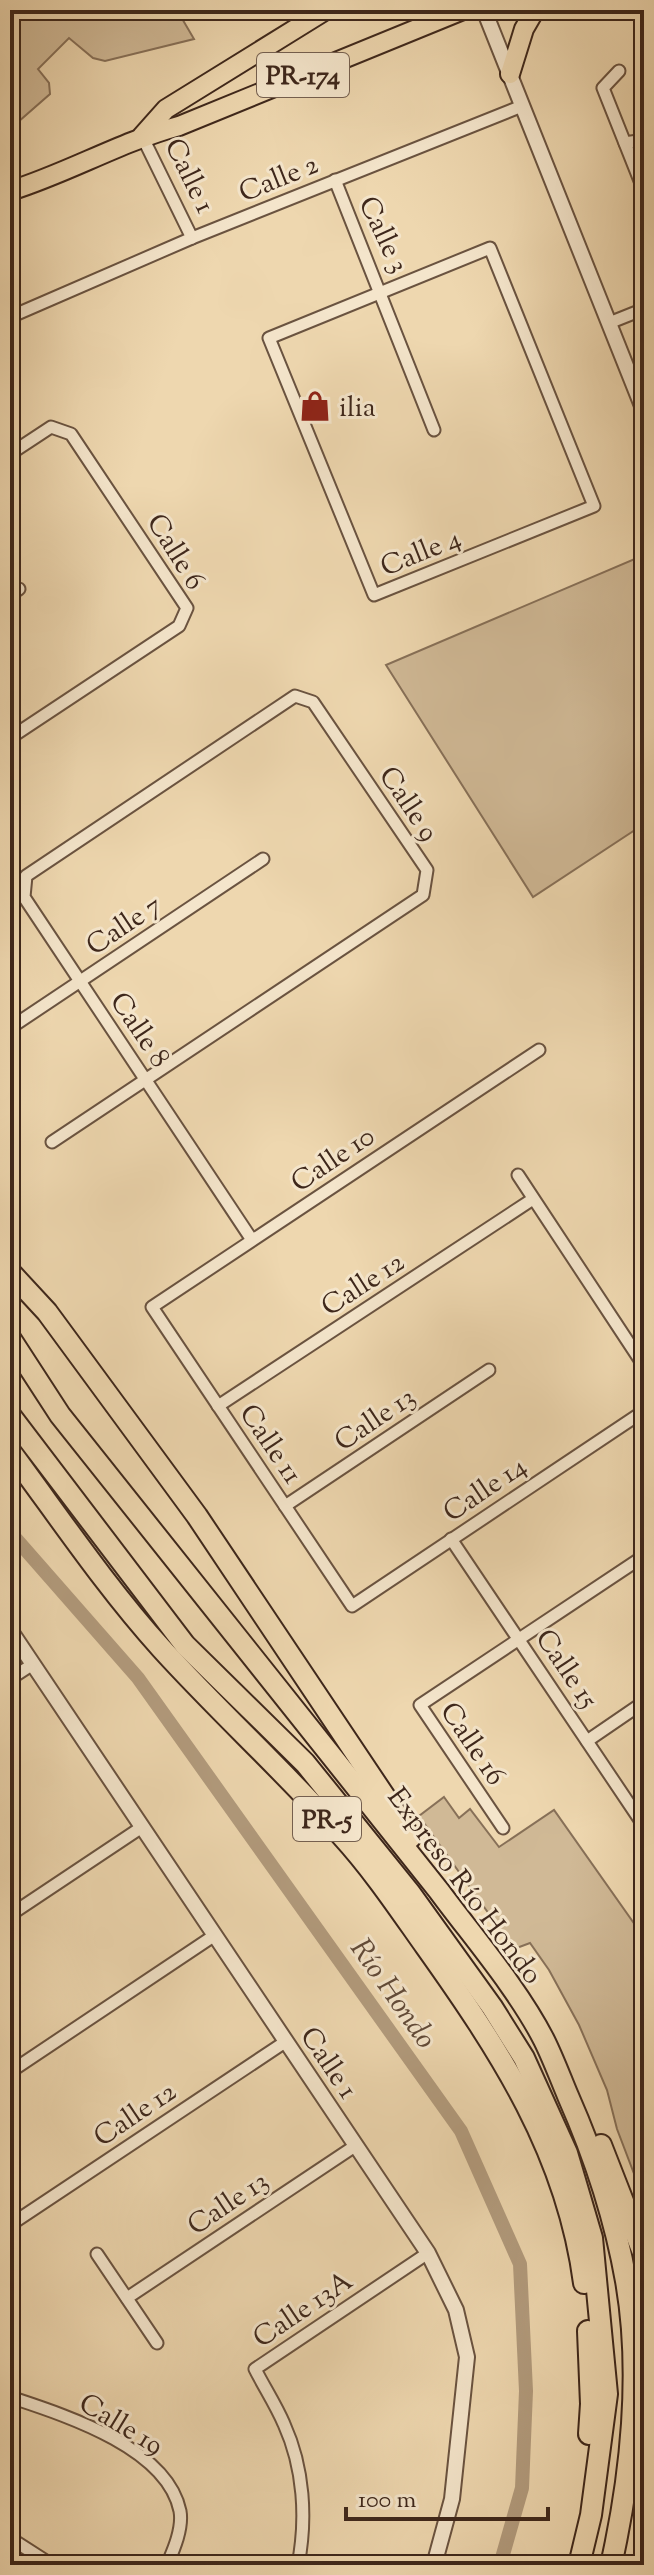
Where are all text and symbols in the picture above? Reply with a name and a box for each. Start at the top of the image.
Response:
road number: PR-174 [257,53,349,97]
street label: Calle 1 [153,132,224,221]
street label: Calle 2 [233,146,325,214]
street label: Calle 3 [347,190,417,280]
shop icon: ilia [298,389,332,423]
place label: ilia [339,389,376,429]
street label: Calle 6 [135,507,214,599]
street label: Calle 4 [375,520,467,588]
street label: Calle 9 [368,759,447,850]
street label: Calle 7 [79,887,170,966]
street label: Calle 8 [99,985,178,1076]
street label: Calle 10 [284,1118,384,1203]
street label: Calle 12 [314,1244,413,1327]
street label: Calle 13 [327,1379,424,1462]
street label: Calle 11 [228,1397,311,1493]
street label: Calle 14 [436,1448,535,1533]
street label: Calle 15 [524,1622,607,1718]
street label: Calle 16 [429,1695,514,1794]
street label: Expreso Río Hondo [376,1780,551,1994]
road number: PR-5 [293,1797,361,1841]
water label: Río Hondo [338,1931,446,2058]
street label: Calle 1 [289,2020,366,2108]
street label: Calle 12 [86,2073,185,2158]
street label: Calle 13 [180,2163,277,2246]
street label: Calle 13A [246,2262,362,2359]
street label: Calle 19 [71,2385,170,2466]
scale bar [346,2471,548,2521]
text: 100 m [358,2484,416,2518]

